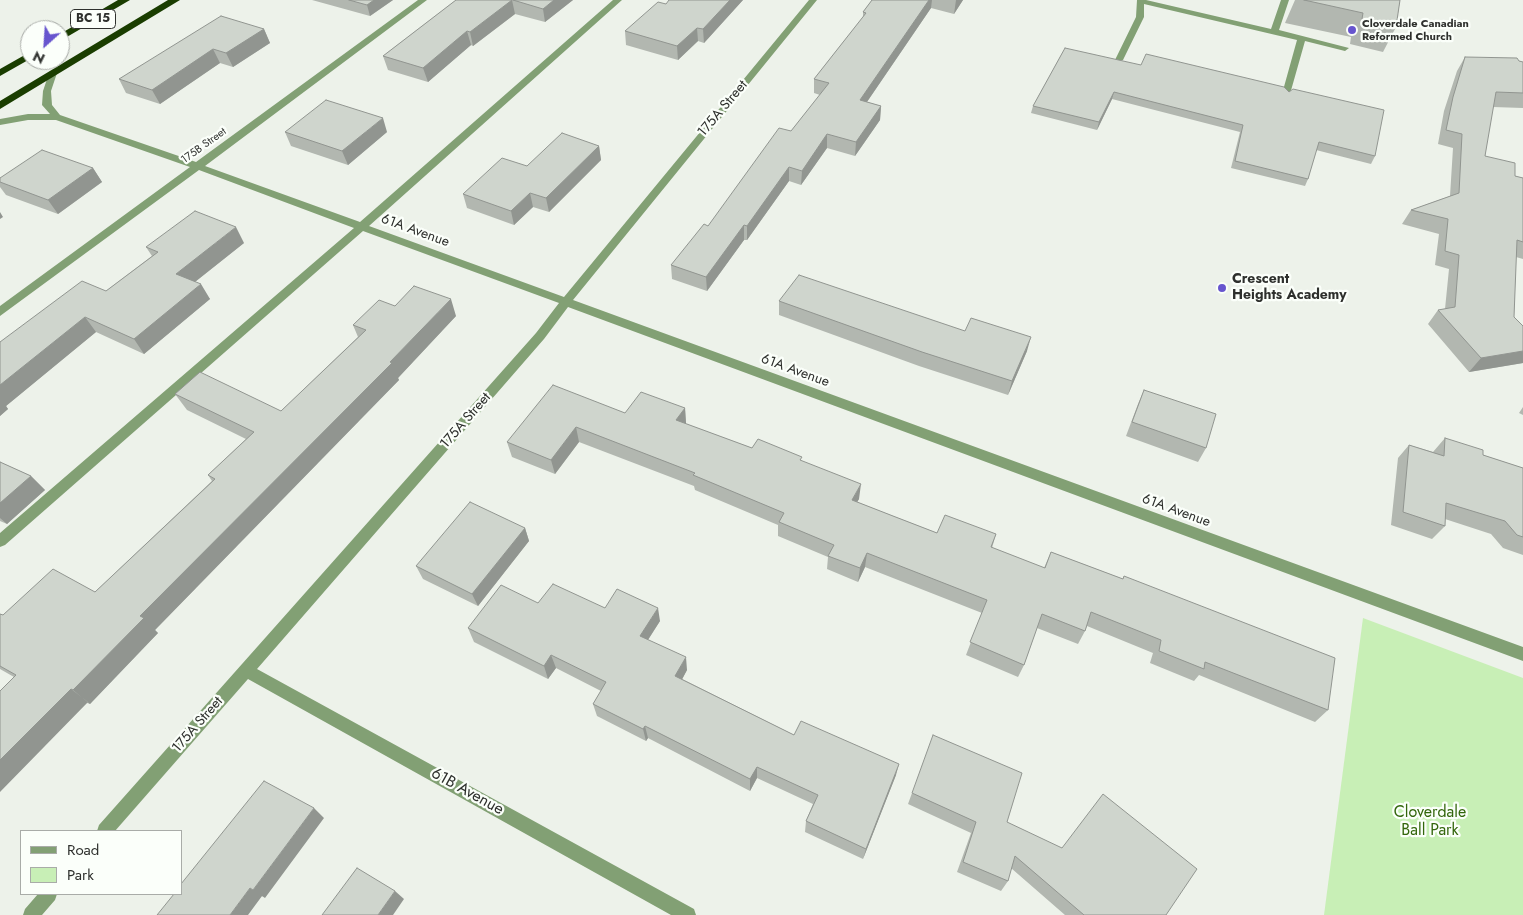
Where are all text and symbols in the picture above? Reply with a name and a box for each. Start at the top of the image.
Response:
road number: BC 15 [70,10,116,28]
place label: Cloverdale Canadian Reformed Church [1362,17,1469,43]
north arrow [20,20,70,70]
marker: Cloverdale Canadian Reformed Church [1346,24,1358,36]
text: N [29,46,48,69]
street label: 175A Street [695,77,751,141]
street label: 175B Street [179,125,229,167]
street label: 61A Avenue [379,211,451,251]
place label: Crescent Heights Academy [1232,272,1347,304]
marker: Crescent Heights Academy [1216,282,1228,294]
street label: 61A Avenue [759,351,831,391]
street label: 175A Street [437,390,495,452]
street label: 61A Avenue [1140,491,1212,531]
street label: 175A Street [169,694,227,756]
street label: 61B Avenue [427,764,507,820]
park label: Cloverdale Ball Park [1394,803,1466,841]
legend [20,830,182,895]
text: Road [67,839,99,861]
text: Park [67,864,94,886]

